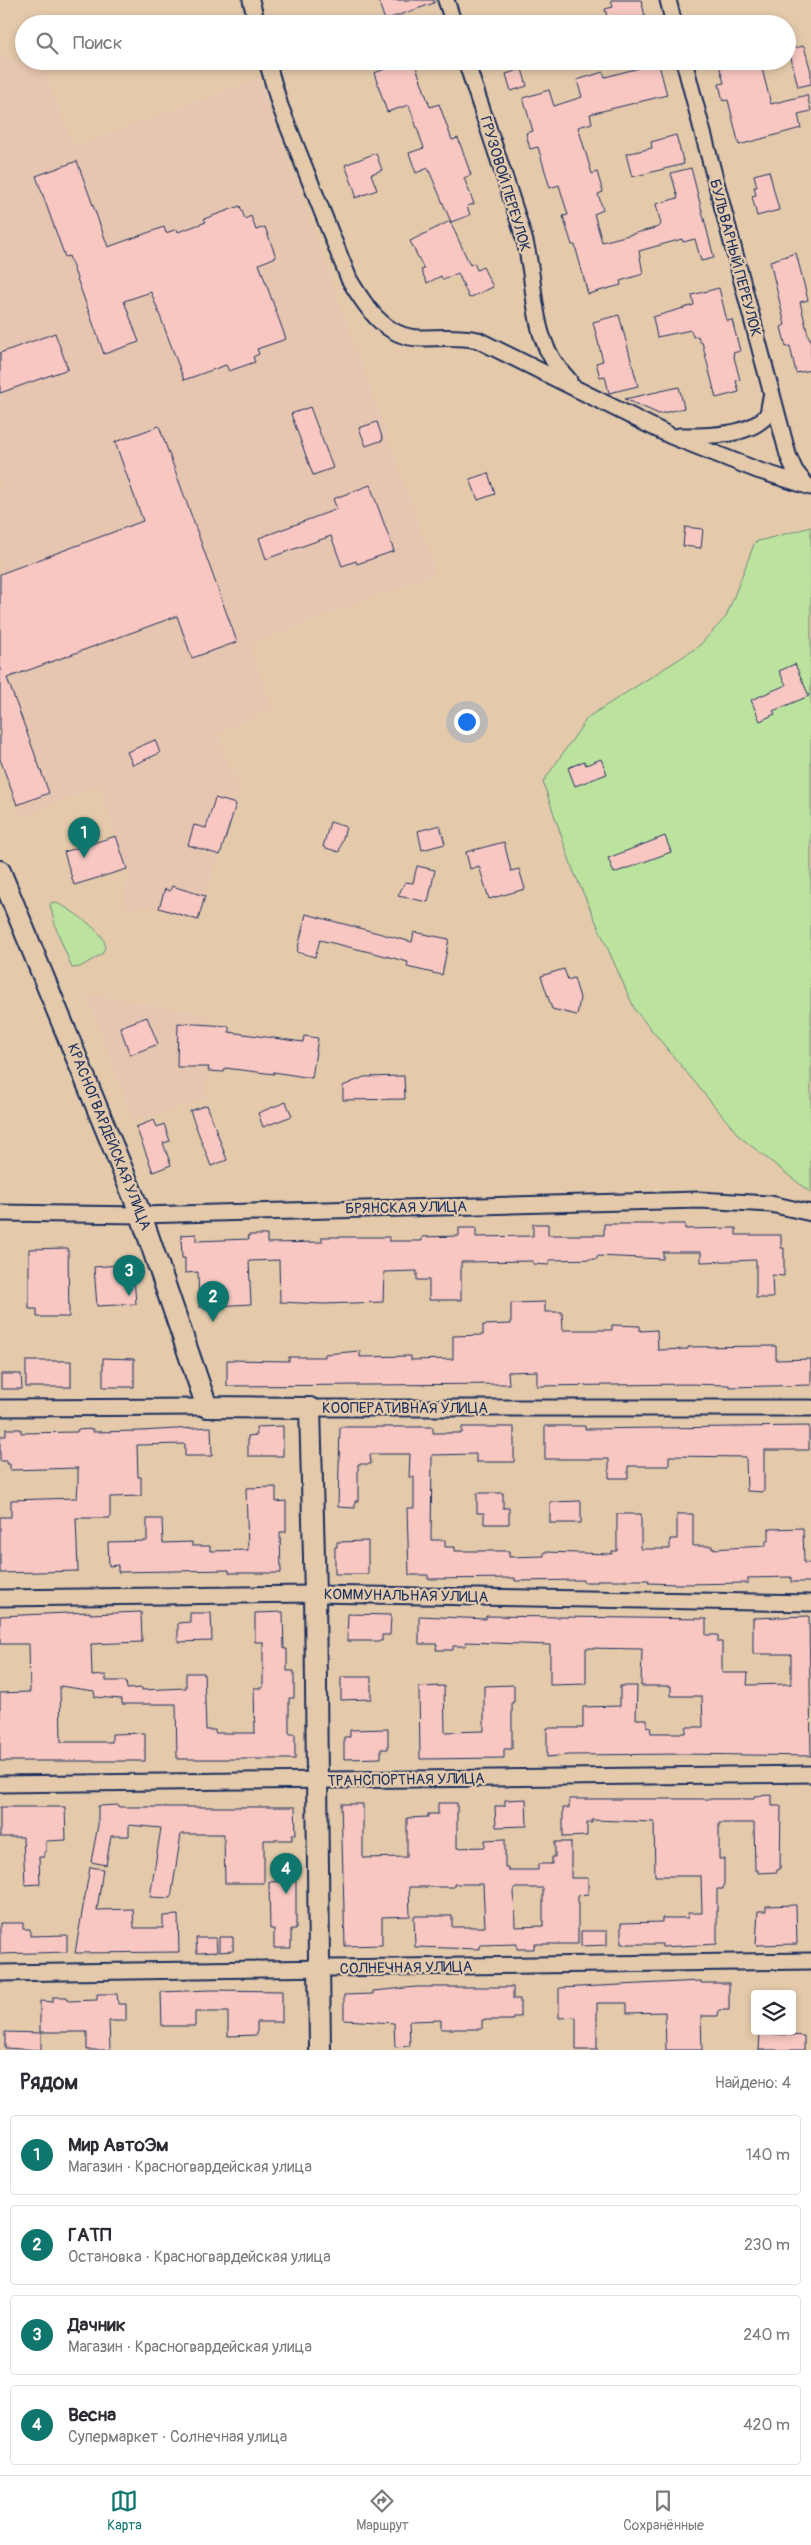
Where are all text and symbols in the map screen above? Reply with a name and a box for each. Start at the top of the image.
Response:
search box [15,15,796,70]
icon: search [33,29,61,57]
text: Поиск [73,31,123,55]
street label: ГРУЗОВОЙ ПЕРЕУЛОК [475,114,535,254]
street label: БУЛЬВАРНЫЙ ПЕРЕУЛОК [705,177,765,339]
your location [454,709,480,735]
pin: 1 [68,817,100,858]
street label: КРАСНОГВАРДЕЙСКАЯ УЛИЦА [63,1041,155,1233]
street label: БРЯНСКАЯ УЛИЦА [345,1197,467,1219]
pin: 3 [113,1255,145,1296]
pin: 2 [197,1281,229,1322]
street label: КООПЕРАТИВНАЯ УЛИЦА [322,1399,488,1418]
street label: КОММУНАЛЬНАЯ УЛИЦА [324,1585,489,1607]
street label: ТРАНСПОРТНАЯ УЛИЦА [327,1769,485,1791]
pin: 4 [270,1853,302,1894]
street label: СОЛНЕЧНАЯ УЛИЦА [340,1957,473,1979]
map controls [751,1990,796,2035]
button: layers [751,1990,796,2035]
text: Рядом [20,2069,78,2096]
text: Найдено: 4 [715,2073,791,2093]
text: Мир АвтоЭм [68,2133,169,2157]
text: 1 [34,2145,40,2165]
text: 140 m [746,2145,790,2165]
text: Магазин · Красногвардейская улица [68,2157,312,2177]
text: ГАТП [68,2223,111,2247]
text: 2 [33,2235,41,2255]
text: 230 m [744,2235,790,2255]
text: Остановка · Красногвардейская улица [68,2247,331,2267]
text: Дачник [68,2313,126,2337]
text: 3 [33,2325,41,2345]
text: 240 m [743,2325,790,2345]
text: Магазин · Красногвардейская улица [68,2337,312,2357]
text: Весна [68,2403,116,2427]
text: 4 [32,2415,42,2435]
text: 420 m [743,2415,790,2435]
text: Супермаркет · Солнечная улица [68,2427,287,2447]
tab: Карта [107,2487,142,2534]
tab: Маршрут [356,2487,409,2534]
tab: Сохранённые [623,2487,704,2534]

